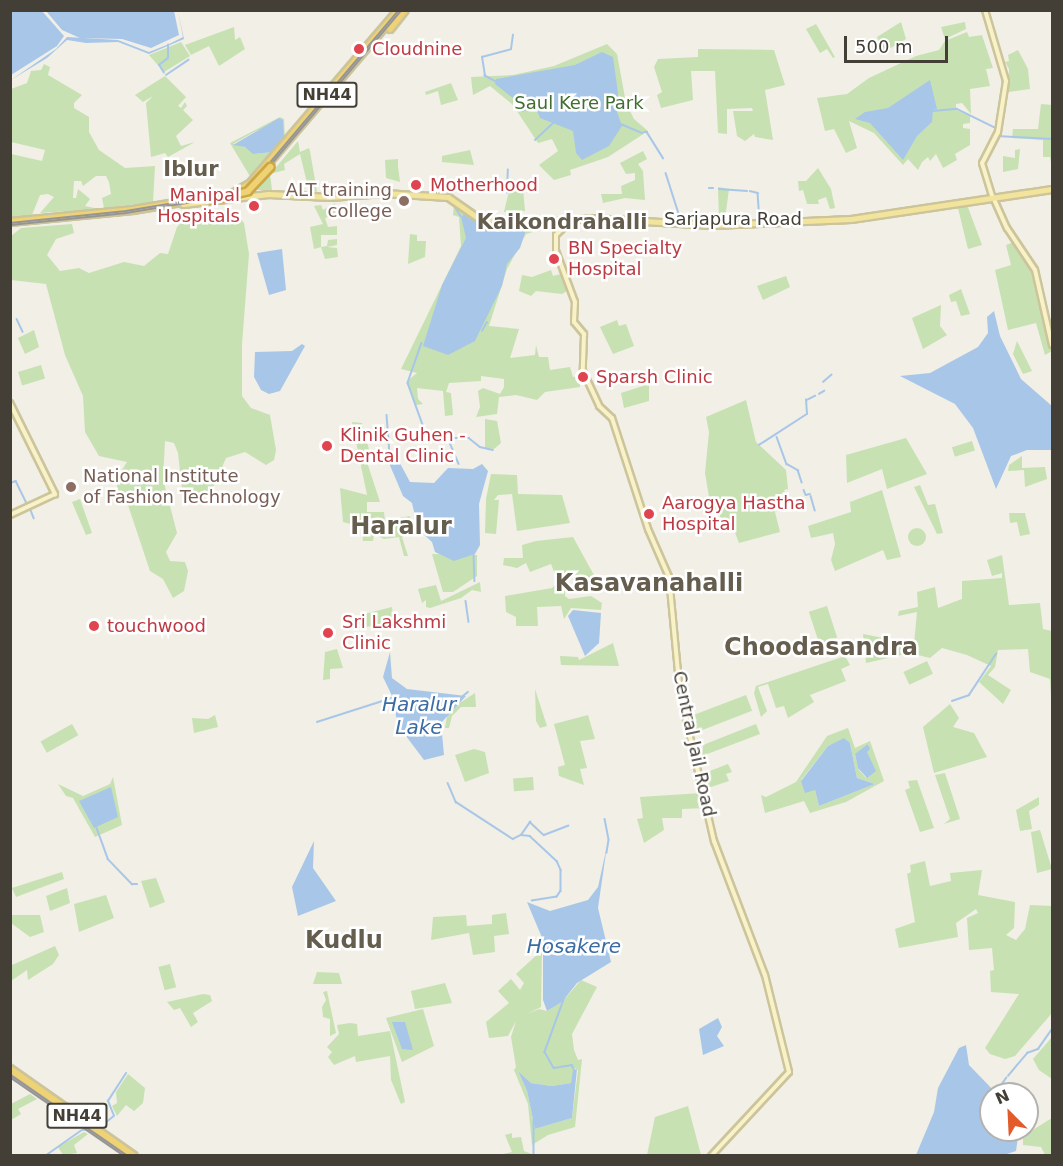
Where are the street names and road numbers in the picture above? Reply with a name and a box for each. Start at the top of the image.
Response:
road number: NH44 [296,82,358,108]
street label: Sarjapura Road [664,208,802,230]
street label: Central Jail Road [668,669,720,819]
road number: NH44 [46,1103,109,1129]

